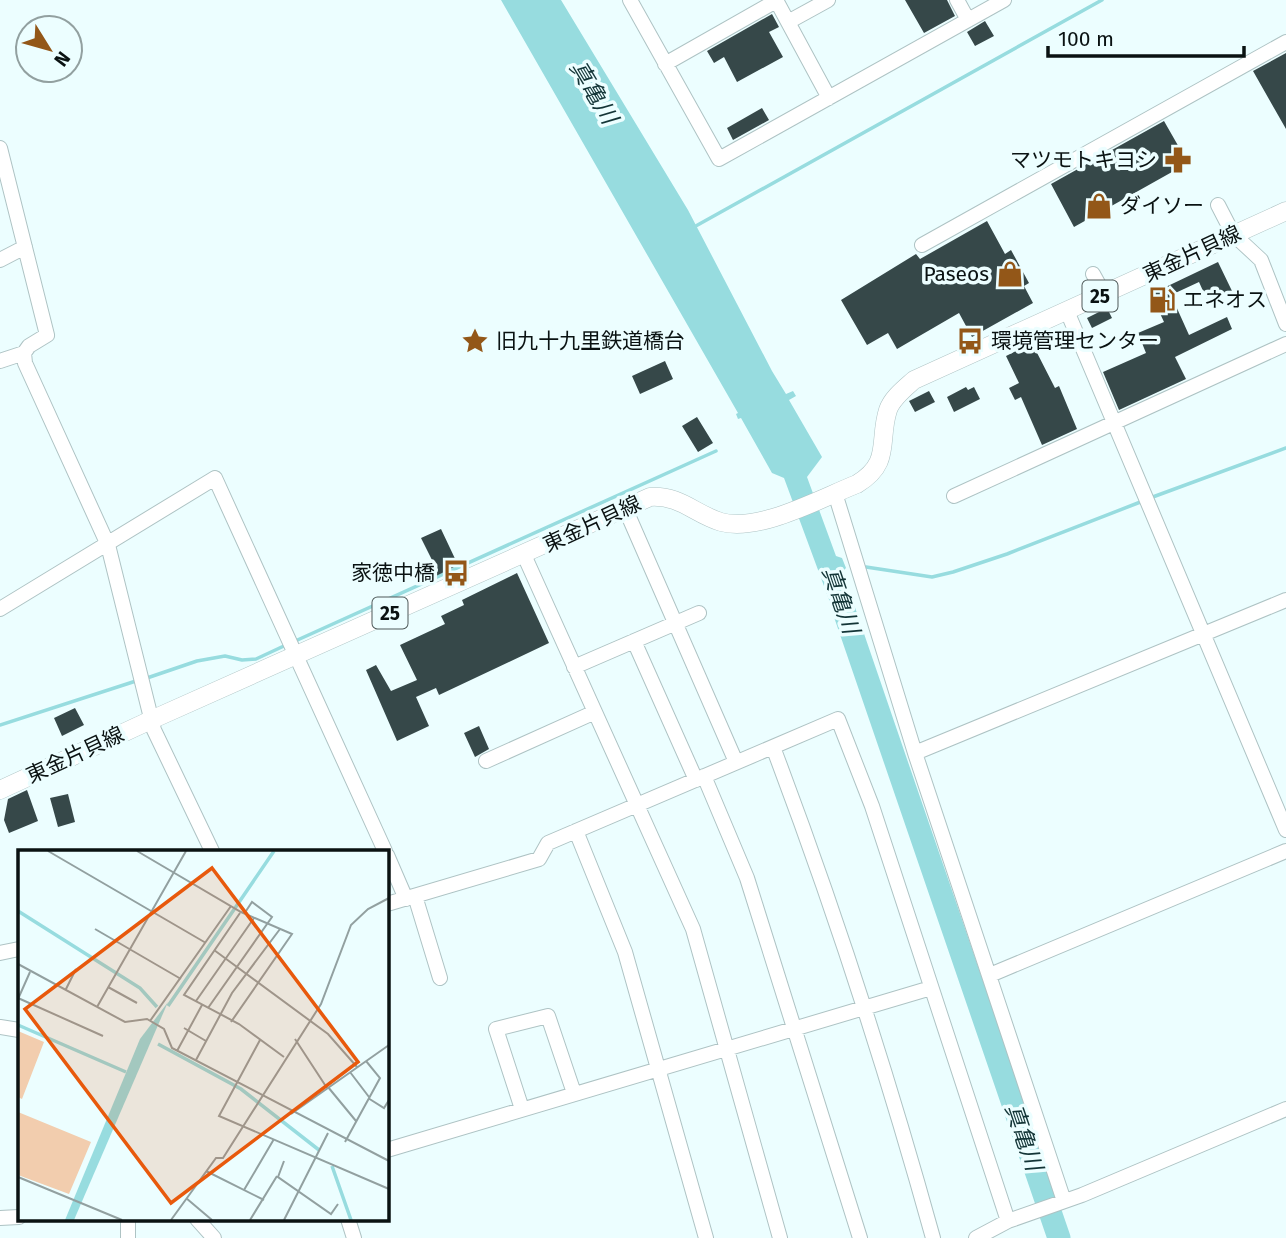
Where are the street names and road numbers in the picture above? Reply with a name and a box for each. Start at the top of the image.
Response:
street label: 東金片貝線 [1139,220,1245,288]
road number: 25 [1082,280,1118,312]
street label: 東金片貝線 [539,490,645,558]
road number: 25 [372,598,408,628]
street label: 東金片貝線 [22,721,128,789]

